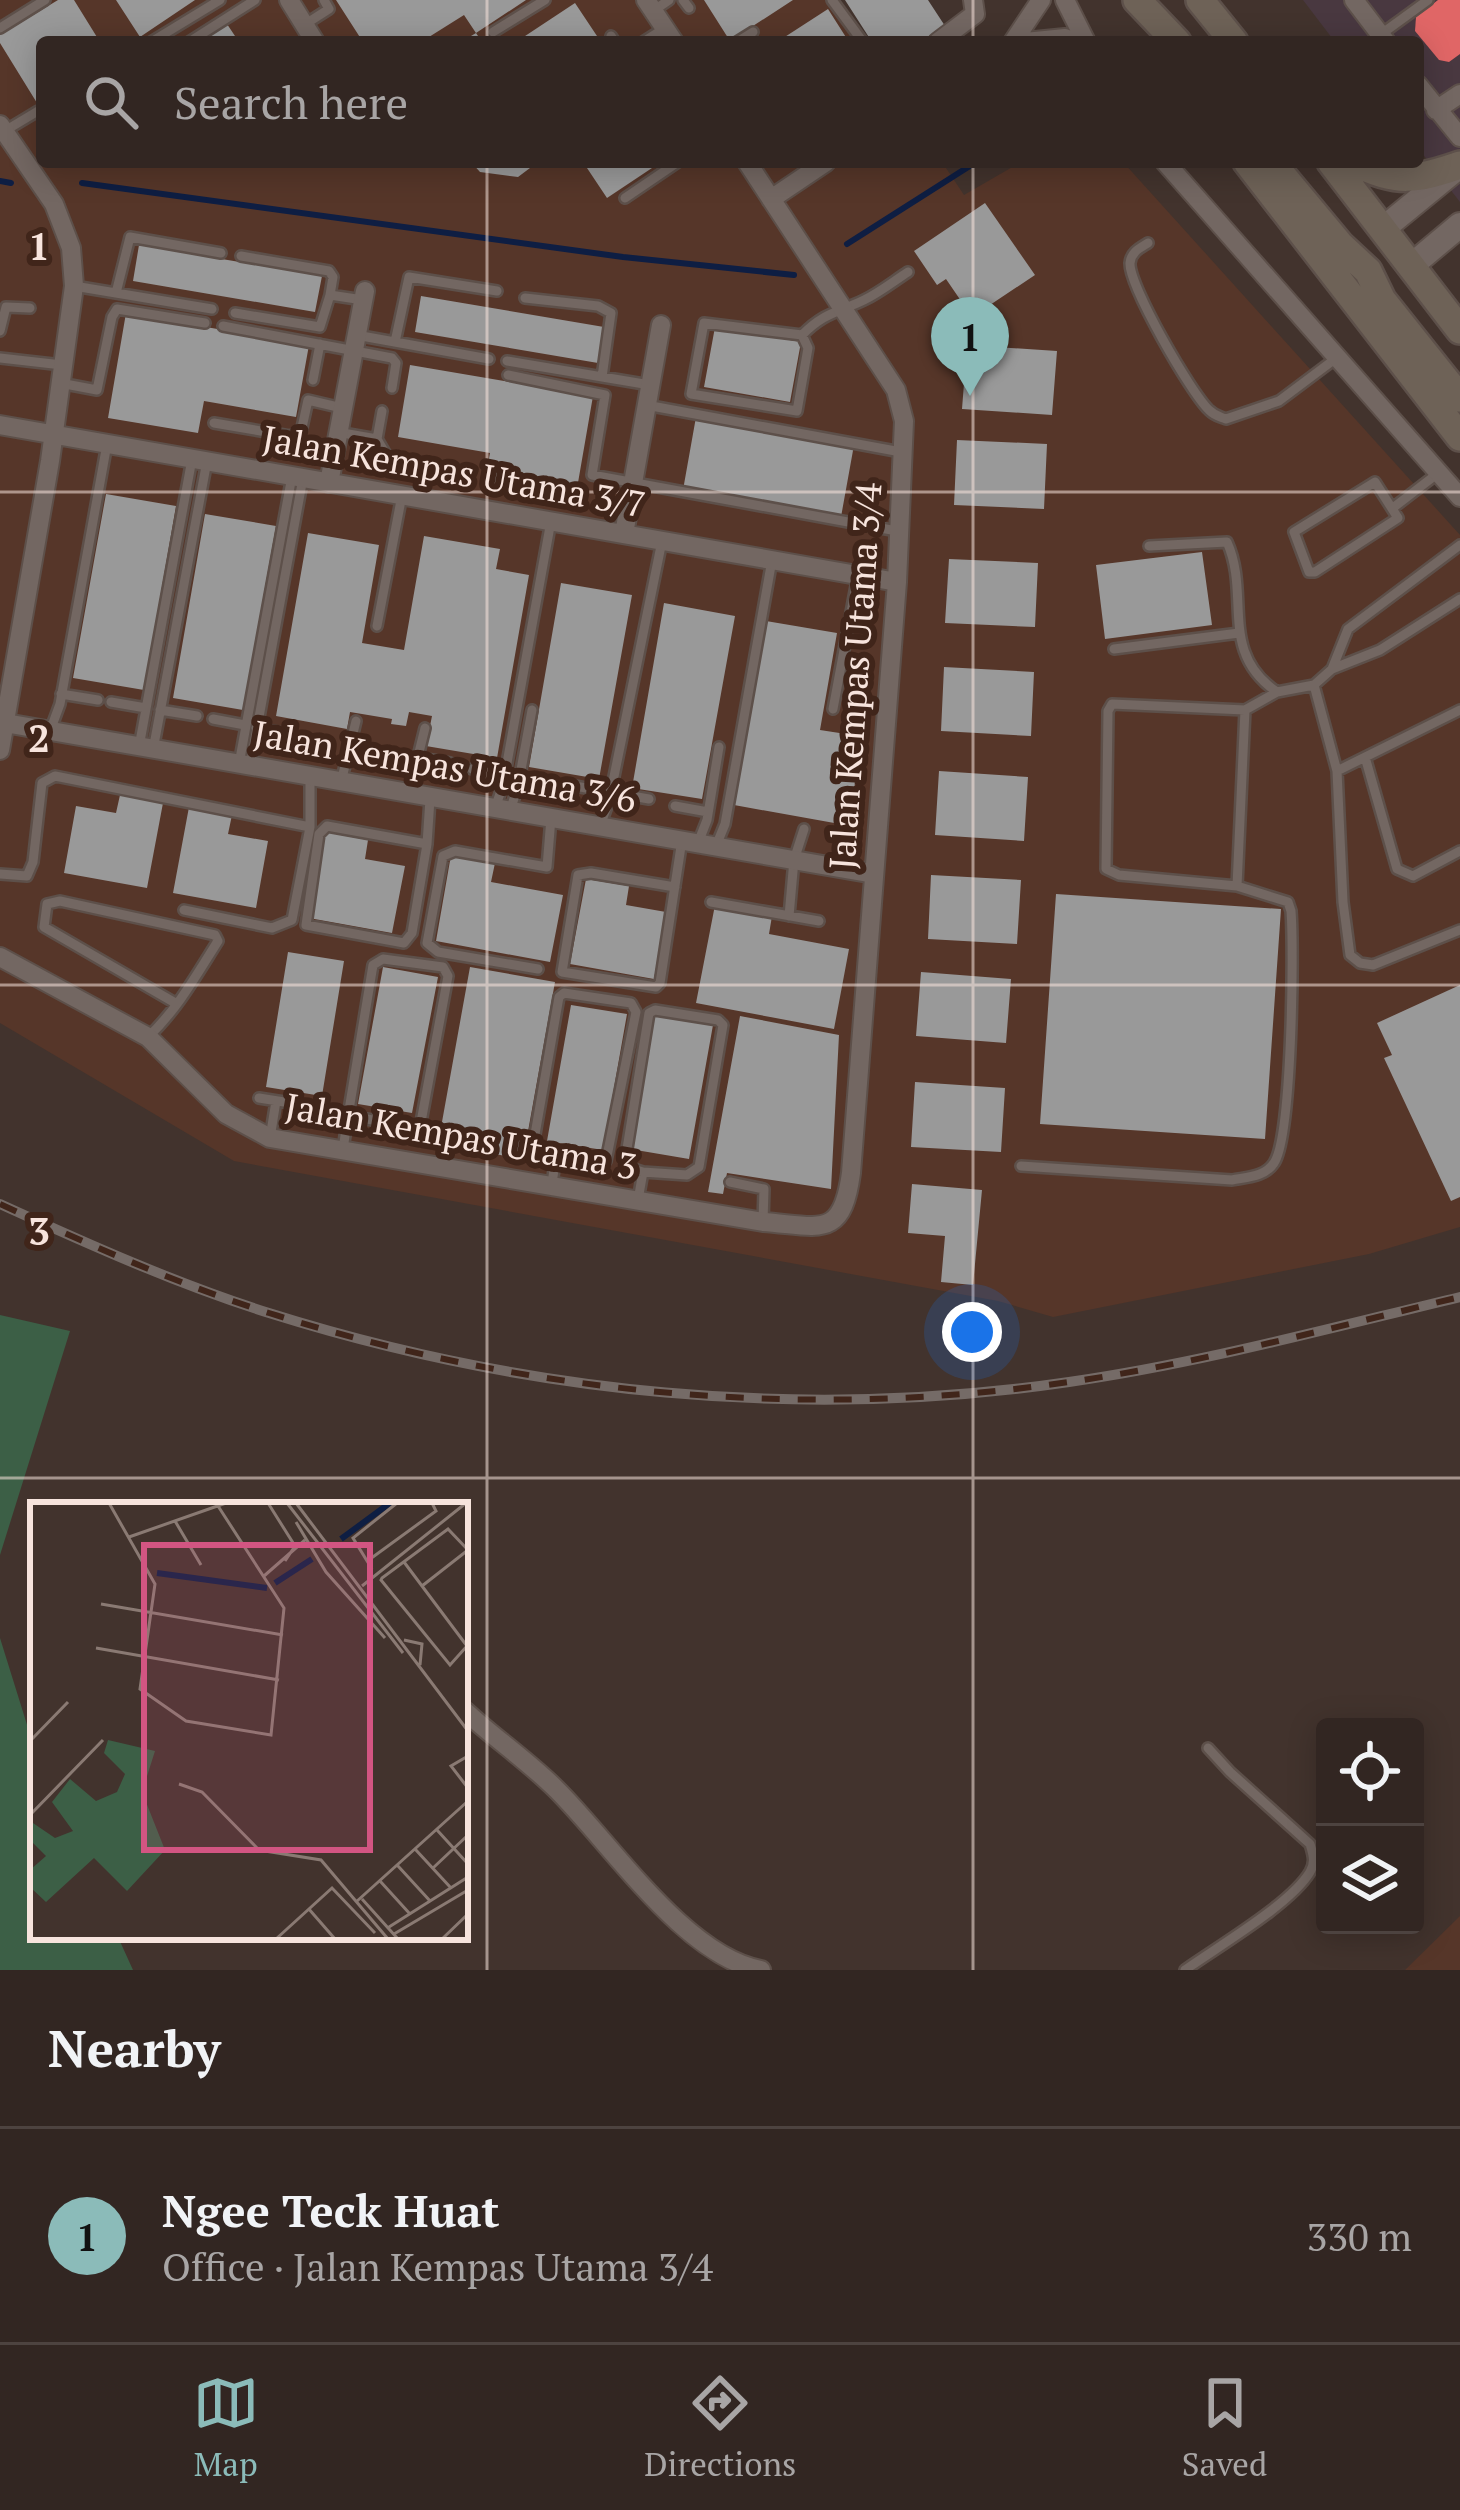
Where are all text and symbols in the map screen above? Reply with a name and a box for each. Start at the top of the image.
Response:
search box [36,36,1424,168]
icon: search [78,69,144,135]
text: Search here [174,72,408,132]
text: 1 [28,219,50,271]
pin: 1 [931,297,1009,396]
street label: Jalan Kempas Utama 3/7 [259,414,649,527]
street label: Jalan Kempas Utama 3/4 [818,480,892,871]
street label: Jalan Kempas Utama 3/6 [250,709,640,822]
text: 2 [28,711,50,763]
street label: Jalan Kempas Utama 3 [282,1081,641,1190]
text: 3 [28,1204,50,1256]
your location [942,1302,1002,1362]
inset map [30,1502,468,1940]
map controls [1316,1718,1424,1934]
button: locate [1316,1718,1424,1826]
button: layers [1316,1826,1424,1934]
text: Nearby [48,2014,221,2082]
text: Ngee Teck Huat [162,2180,499,2240]
text: 1 [76,2210,98,2262]
text: 330 m [1307,2210,1412,2262]
text: Office · Jalan Kempas Utama 3/4 [162,2240,713,2292]
tab: Map [193,2370,259,2485]
tab: Directions [644,2370,796,2485]
tab: Saved [1182,2370,1267,2485]

